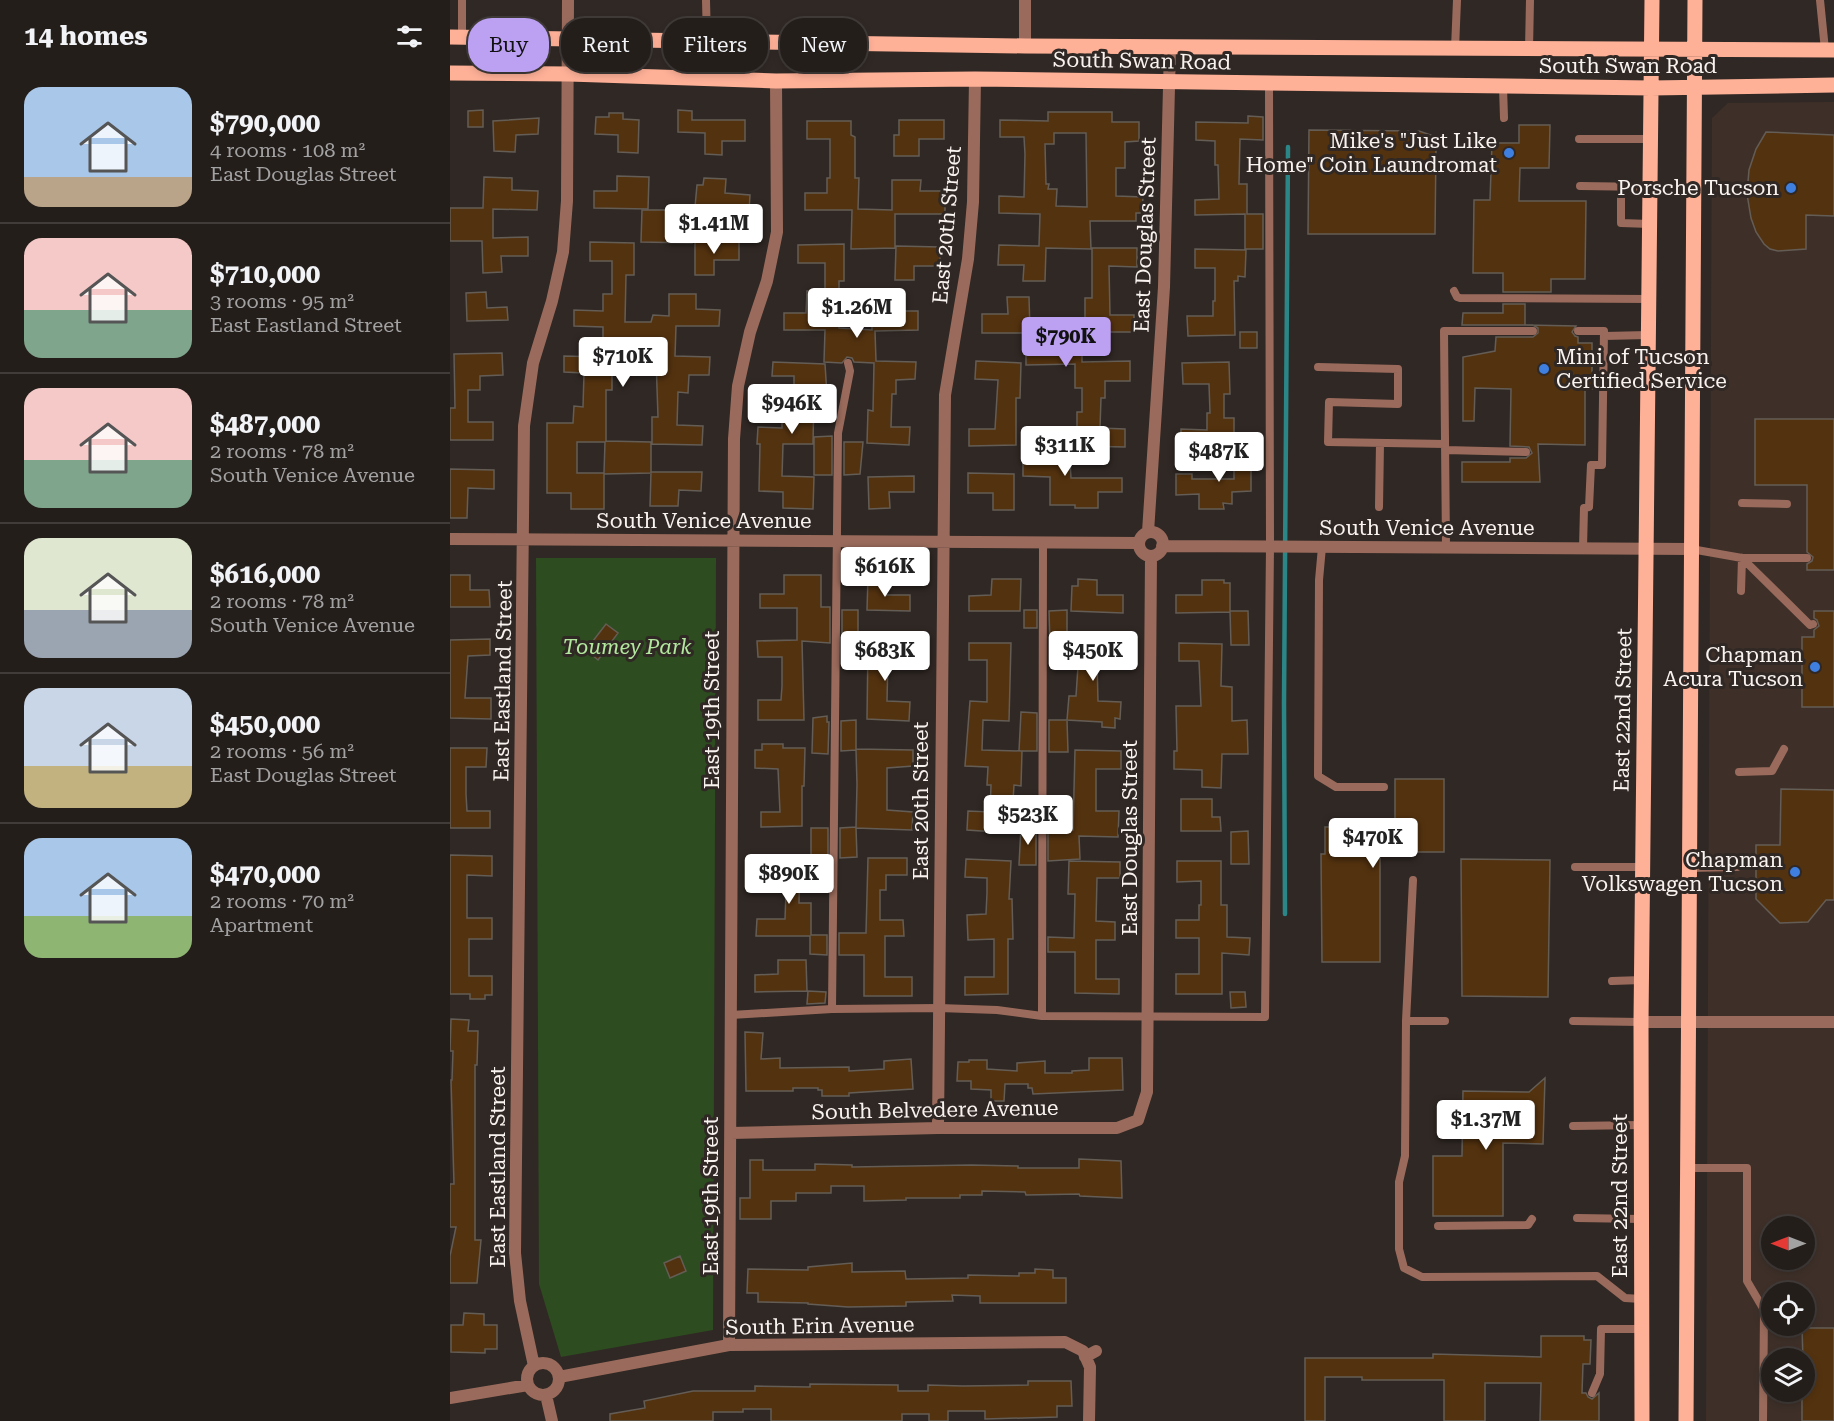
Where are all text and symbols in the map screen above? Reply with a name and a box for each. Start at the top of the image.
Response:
chip: Buy [468,18,549,72]
chip: Rent [561,18,651,72]
chip: Filters [663,18,768,72]
chip: New [780,18,867,72]
icon: filters [393,20,426,53]
text: 14 homes [24,21,148,51]
street label: South Swan Road [1053,47,1232,75]
street label: South Swan Road [1539,54,1718,78]
text: $790,000 [210,108,320,138]
icon: home [72,111,144,183]
place label: Mike's "Just Like Home" Coin Laundromat [1246,129,1497,177]
street label: East Douglas Street [1130,137,1160,333]
text: 4 rooms · 108 m² [210,138,365,162]
street label: East 20th Street [928,145,966,305]
marker: Mike's "Just Like Home" Coin Laundromat [1502,146,1516,160]
text: East Douglas Street [210,162,396,186]
place label: Porsche Tucson [1617,176,1779,200]
marker: Porsche Tucson [1784,181,1798,195]
pin: $1.41M [665,204,763,255]
text: $1.41M [679,211,749,235]
text: $710,000 [210,259,320,289]
icon: home [72,262,144,334]
pin: $1.26M [808,288,906,339]
text: 3 rooms · 95 m² [210,289,354,313]
text: $1.26M [822,295,892,319]
text: East Eastland Street [210,313,402,337]
pin: $790K [1024,317,1108,368]
text: $790K [1036,324,1096,348]
pin: $710K [581,337,665,388]
text: $710K [593,344,653,368]
place label: Mini of Tucson Certified Service [1556,345,1727,393]
marker: Mini of Tucson Certified Service [1537,362,1551,376]
pin: $946K [750,384,834,435]
text: $946K [762,391,822,415]
text: $487,000 [210,409,320,439]
icon: home [72,412,144,484]
pin: $311K [1023,426,1107,477]
pin: $487K [1177,432,1261,483]
text: $311K [1035,433,1095,457]
text: 2 rooms · 78 m² [210,439,354,463]
text: $487K [1189,439,1249,463]
text: South Venice Avenue [210,463,415,487]
street label: South Venice Avenue [596,509,812,533]
street label: South Venice Avenue [1319,516,1535,540]
pin: $616K [843,547,927,598]
text: $616K [855,554,915,578]
text: $616,000 [210,559,320,589]
icon: home [72,562,144,634]
street label: East Eastland Street [489,580,517,782]
text: 2 rooms · 78 m² [210,589,354,613]
text: South Venice Avenue [210,613,415,637]
street label: East 22nd Street [1610,628,1636,792]
street label: East 19th Street [700,631,724,789]
pin: $683K [843,631,927,682]
pin: $450K [1051,631,1135,682]
park label: Toumey Park [562,635,692,659]
text: $683K [855,638,915,662]
text: $450K [1063,638,1123,662]
place label: Chapman Acura Tucson [1663,643,1803,691]
marker: Chapman Acura Tucson [1808,660,1822,674]
text: $450,000 [210,709,320,739]
icon: home [72,712,144,784]
street label: East 20th Street [909,722,933,880]
text: 2 rooms · 56 m² [210,739,354,763]
street label: East Douglas Street [1118,740,1142,936]
text: East Douglas Street [210,763,396,787]
pin: $523K [986,795,1070,846]
text: $523K [998,802,1058,826]
pin: $470K [1331,818,1415,869]
text: $470K [1343,825,1403,849]
place label: Chapman Volkswagen Tucson [1582,848,1783,896]
pin: $890K [747,854,831,905]
text: $470,000 [210,859,320,889]
text: $890K [759,861,819,885]
icon: home [72,862,144,934]
marker: Chapman Volkswagen Tucson [1788,865,1802,879]
text: 2 rooms · 70 m² [210,889,354,913]
text: Apartment [210,913,313,937]
street label: East Eastland Street [486,1066,510,1268]
street label: South Belvedere Avenue [811,1096,1059,1124]
pin: $1.37M [1437,1100,1535,1151]
text: $1.37M [1451,1107,1521,1131]
street label: East 22nd Street [1608,1114,1632,1278]
street label: East 19th Street [699,1117,723,1275]
north arrow [1761,1216,1815,1270]
map controls [1761,1216,1815,1402]
button: locate [1761,1282,1815,1336]
street label: South Erin Avenue [725,1312,915,1340]
button: layers [1761,1348,1815,1402]

